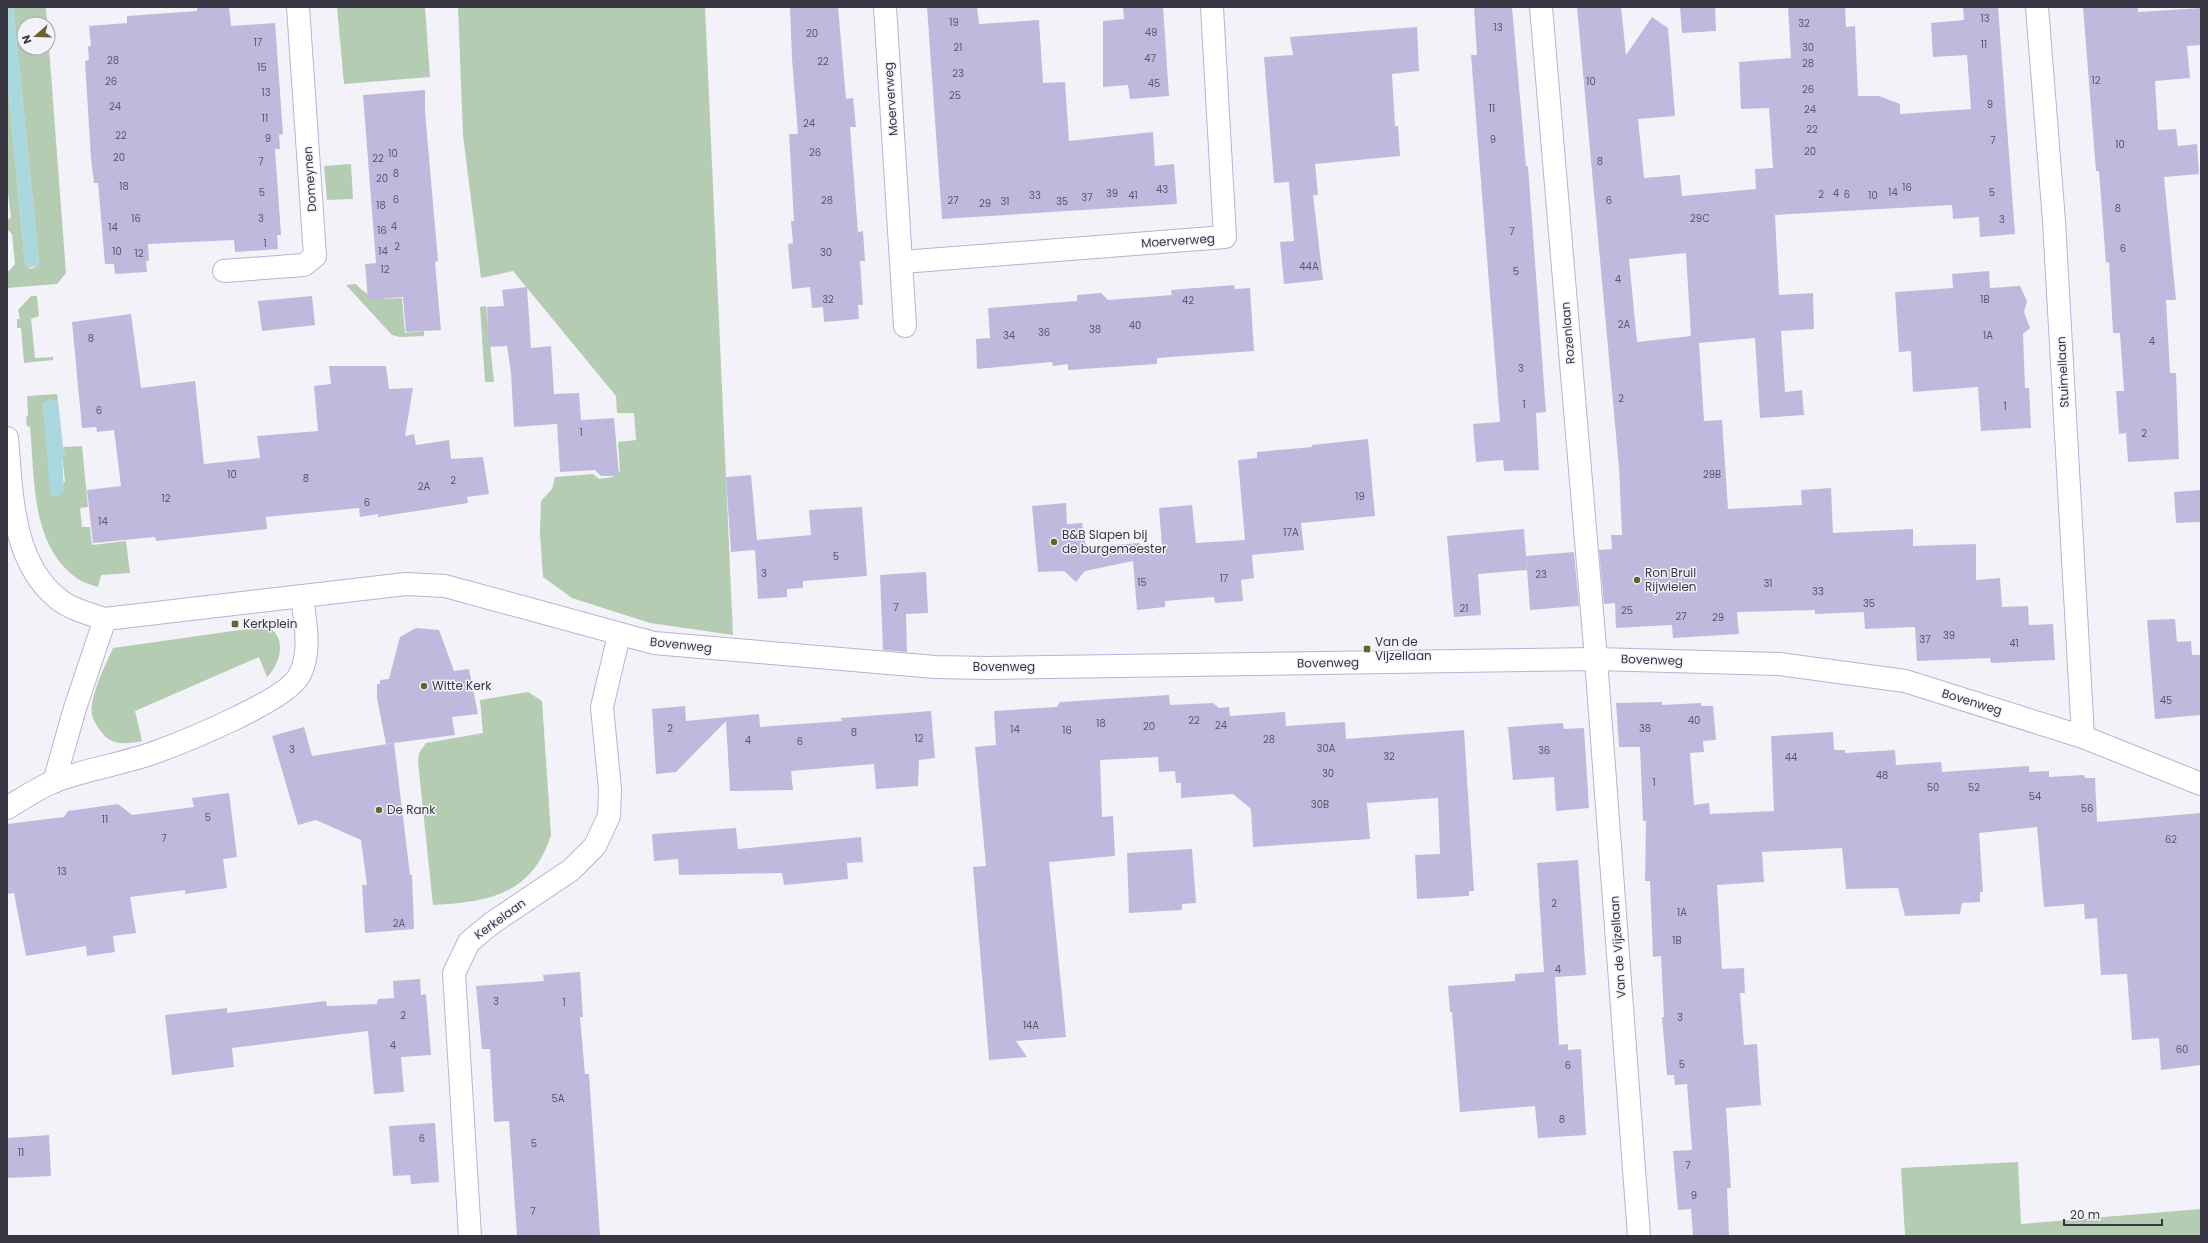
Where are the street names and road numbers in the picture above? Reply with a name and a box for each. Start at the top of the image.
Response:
street label: Moerverweg [879,62,902,137]
street label: Domeynen [299,146,320,212]
street label: Moerverweg [1140,229,1215,252]
street label: Rozenlaan [1556,301,1579,365]
street label: Stuimellaan [2052,336,2073,408]
street label: Bovenweg [649,633,713,656]
street label: Bovenweg [1621,650,1683,669]
street label: Bovenweg [1297,653,1359,672]
street label: Bovenweg [973,658,1035,675]
street label: Bovenweg [1940,684,2004,719]
street label: Kerkelaan [471,894,529,943]
street label: Van de Vijzellaan [1605,895,1630,999]

